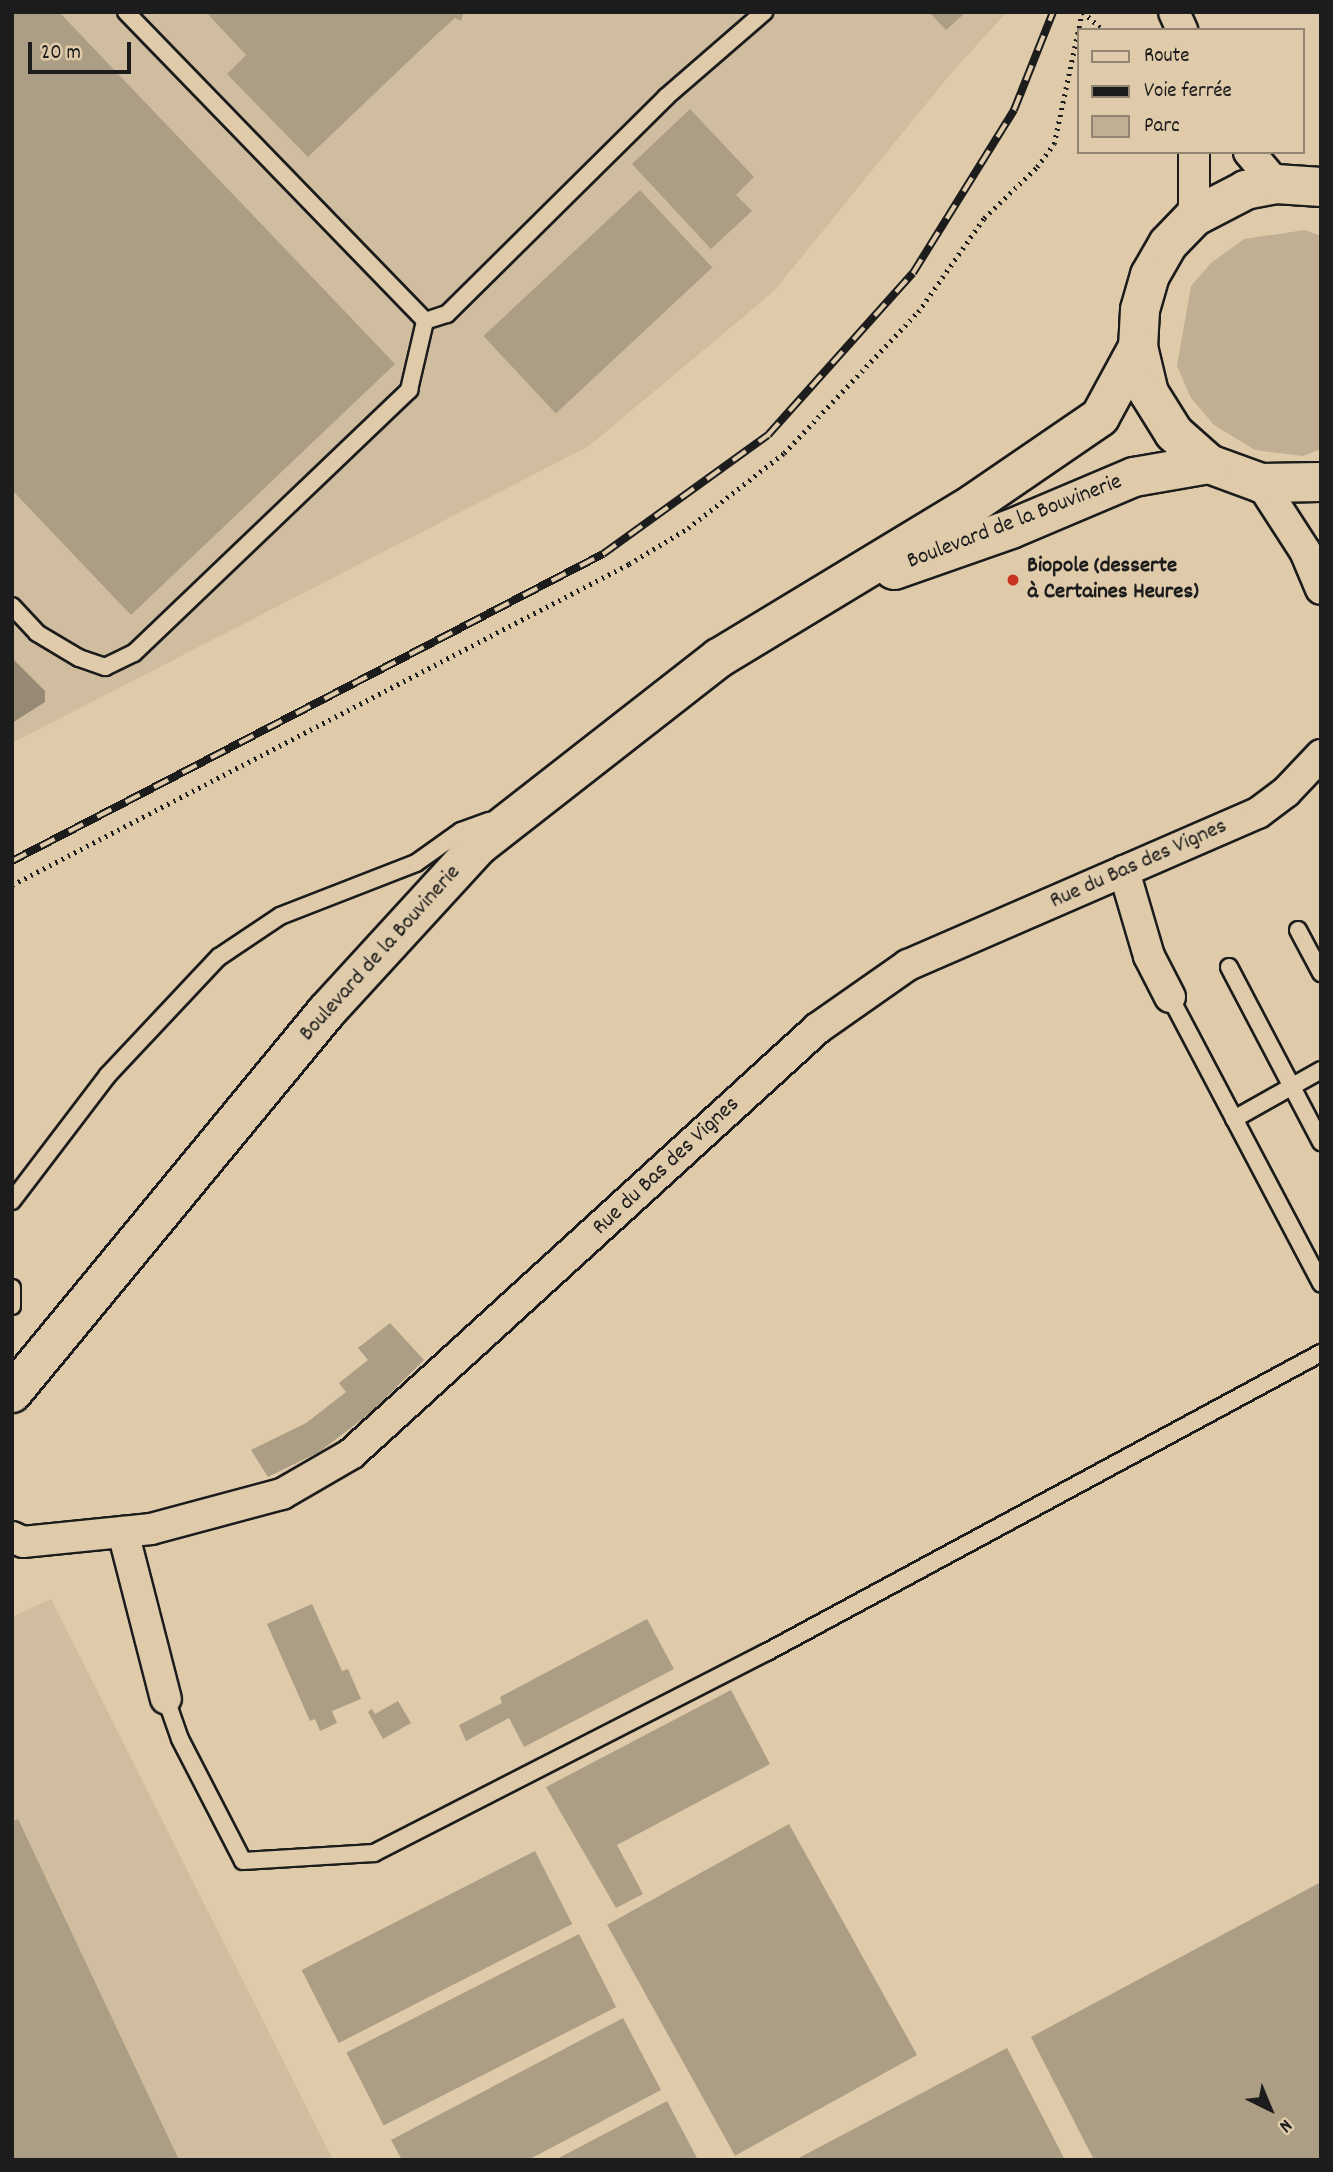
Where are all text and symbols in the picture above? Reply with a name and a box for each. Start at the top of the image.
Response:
scale bar [32,28,135,72]
legend [1078,28,1305,154]
text: 20 m [41,39,81,69]
text: Route [1144,42,1190,72]
text: Voie ferrée [1144,77,1232,107]
text: Parc [1144,112,1180,142]
street label: Boulevard de la Bouvinerie [904,469,1126,577]
place label: Biopole (desserte à Certaines Heures) [1027,553,1199,607]
marker: Biopole (desserte à Certaines Heures) [1005,572,1021,588]
street label: Rue du Bas des Vignes [1046,814,1232,916]
street label: Boulevard de la Bouvinerie [295,860,467,1048]
street label: Rue du Bas des Vignes [588,1092,746,1242]
north arrow [1235,2074,1305,2144]
text: N [1272,2112,1297,2138]

